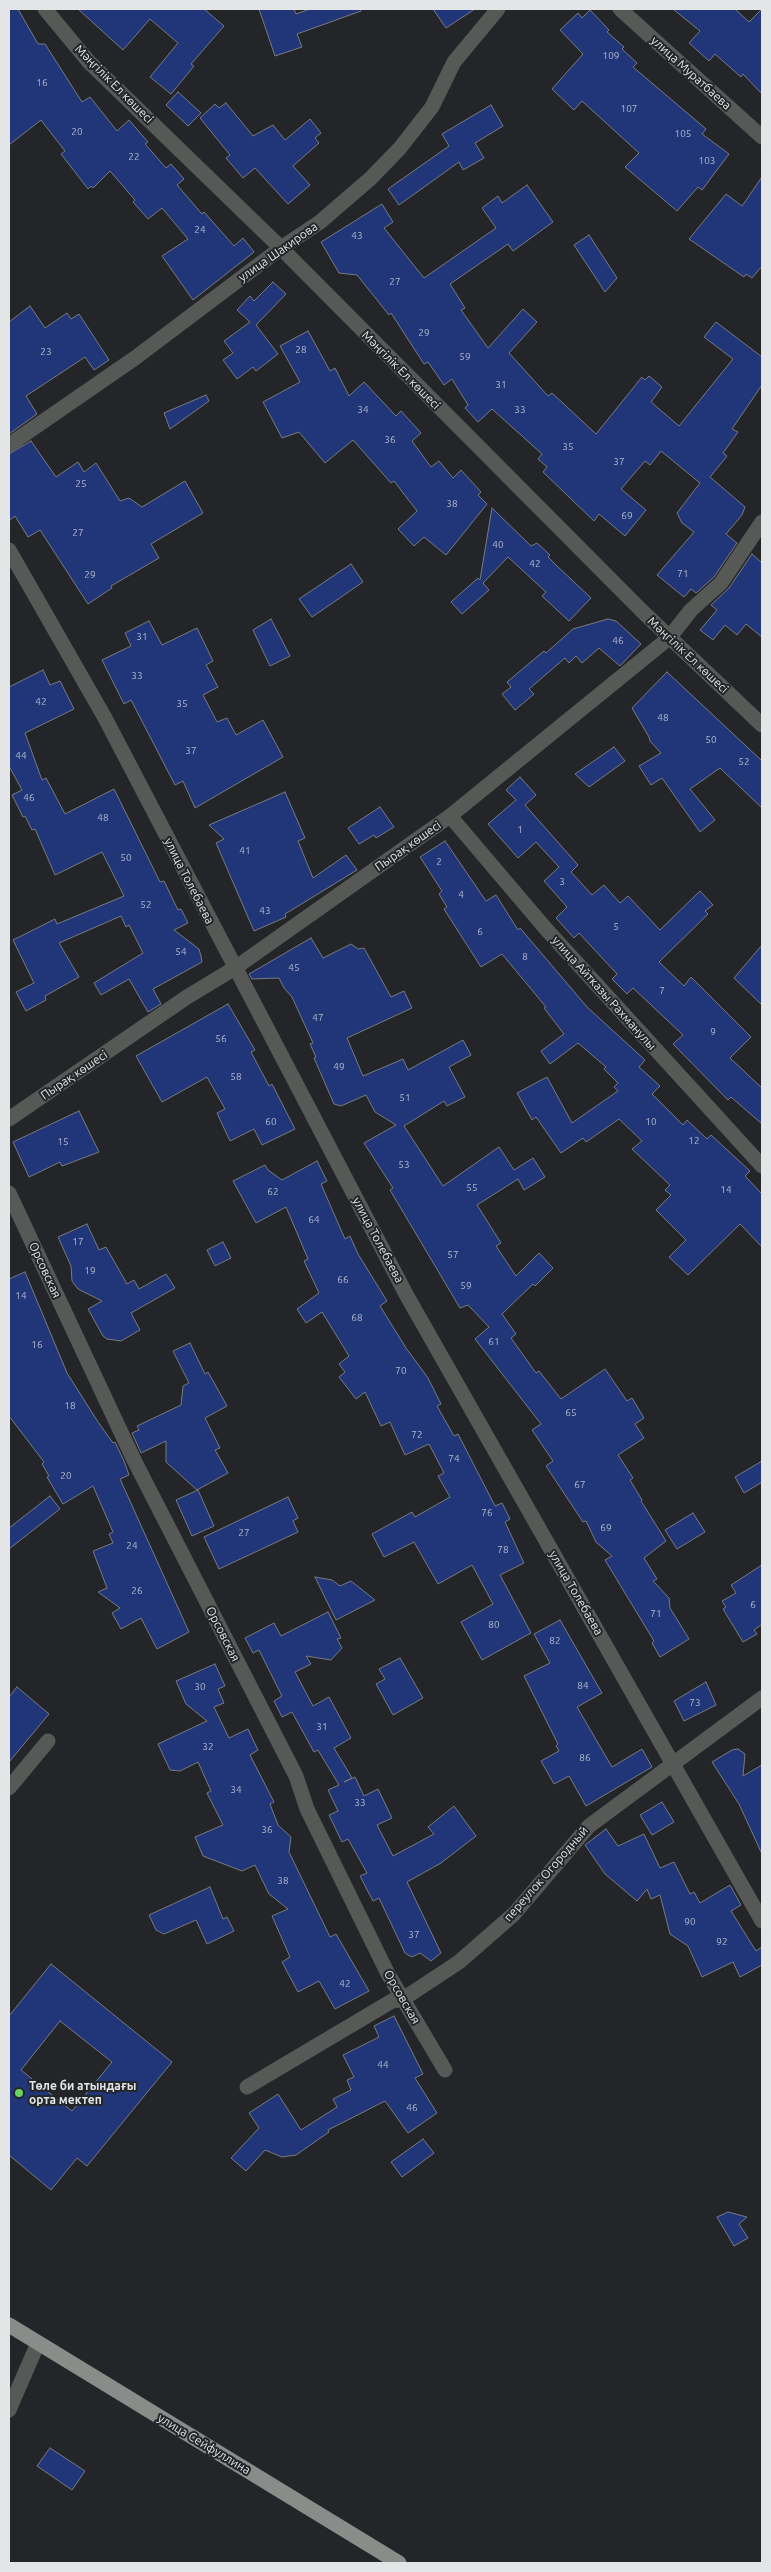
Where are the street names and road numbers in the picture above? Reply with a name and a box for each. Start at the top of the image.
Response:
street label: улица Муратбаева [648,33,734,113]
street label: Мәңгілік Ел көшесі [72,42,156,126]
street label: улица Шакирова [236,219,320,285]
street label: Мәңгілік Ел көшесі [359,328,443,412]
street label: Мәңгілік Ел көшесі [645,614,731,696]
street label: Пырақ көшесі [372,818,444,874]
street label: улица Толебаева [161,835,217,927]
street label: улица Айтказы Рахманулы [549,933,659,1053]
street label: Пырақ көшесі [38,1047,110,1103]
street label: улица Толебаева [349,1195,407,1285]
street label: Орсовская [26,1240,64,1300]
street label: улица Толебаева [546,1548,606,1638]
street label: Орсовская [203,1604,243,1664]
street label: переулок Огородный [501,1824,591,1924]
street label: Орсовская [381,1967,423,2027]
street label: улица Сейфуллина [155,2411,253,2477]

